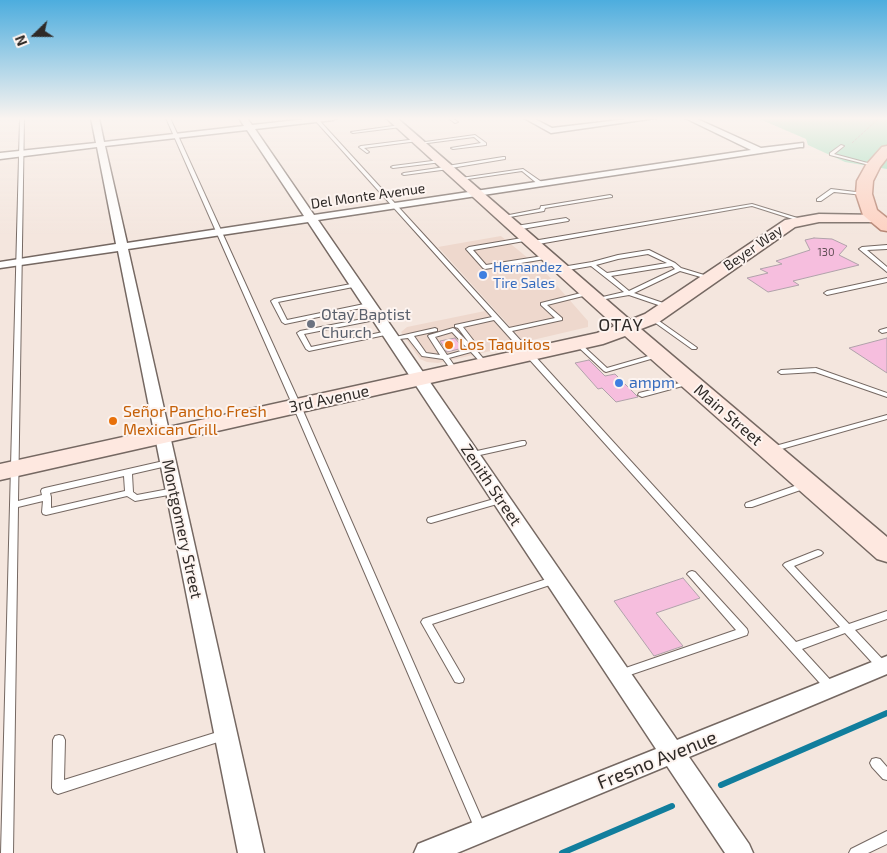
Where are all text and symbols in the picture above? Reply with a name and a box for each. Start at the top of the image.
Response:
north arrow [10,10,60,60]
text: N [11,33,30,49]
street label: Del Monte Avenue [310,180,426,212]
street label: Beyer Way [720,222,786,274]
house number: 130 [817,245,835,259]
place label: Hernandez Tire Sales [493,259,562,292]
marker: Hernandez Tire Sales [477,269,489,281]
place label: Otay Baptist Church [321,305,411,343]
district label: OTAY [598,314,644,336]
marker: Otay Baptist Church [305,318,317,330]
place label: Los Taquitos [459,335,550,355]
marker: Los Taquitos [443,339,455,351]
place label: ampm [629,373,675,393]
marker: ampm [613,377,625,389]
street label: Main Street [690,380,766,450]
street label: 3rd Avenue [287,381,371,417]
place label: Señor Pancho Fresh Mexican Grill [123,402,267,440]
marker: Señor Pancho Fresh Mexican Grill [107,415,119,427]
street label: Zenith Street [457,441,525,529]
street label: Montgomery Street [158,458,206,600]
street label: Fresno Avenue [594,726,720,794]

